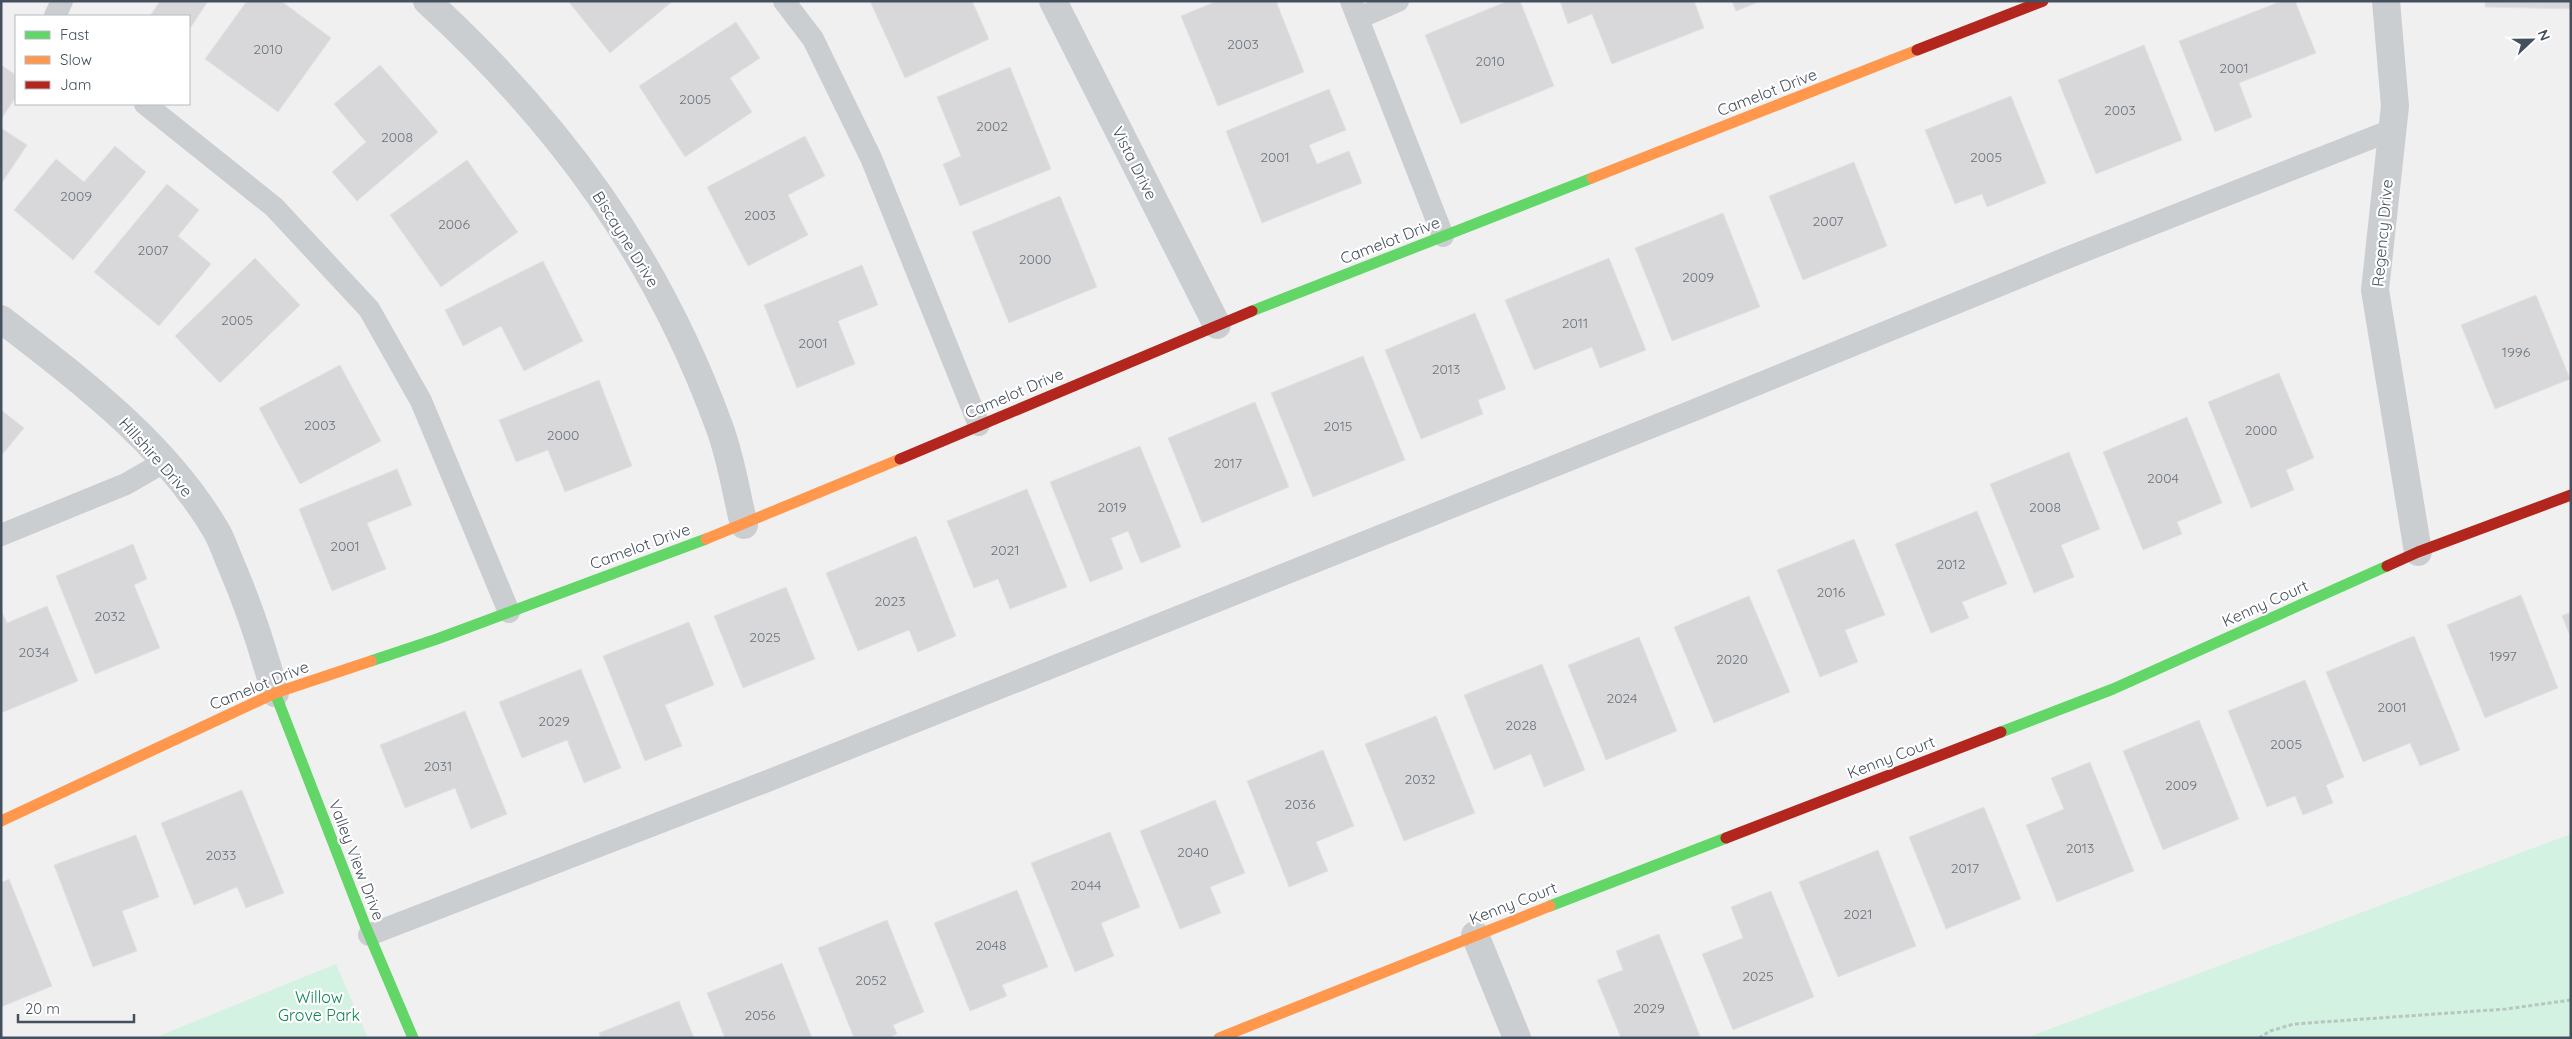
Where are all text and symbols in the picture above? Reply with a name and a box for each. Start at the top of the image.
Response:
legend [15,15,190,105]
north arrow [2507,15,2557,65]
text: Fast [60,25,89,44]
text: N [2534,27,2554,43]
house number: 2003 [1227,35,1259,53]
house number: 2010 [253,40,283,58]
text: Slow [60,50,92,69]
house number: 2010 [1475,52,1505,70]
house number: 2001 [2219,59,2249,77]
street label: Camelot Drive [1714,64,1820,120]
text: Jam [60,75,91,94]
house number: 2005 [679,90,711,108]
house number: 2003 [2104,101,2136,119]
house number: 2002 [976,117,1008,135]
street label: Vista Drive [1108,123,1162,203]
house number: 2008 [381,128,413,146]
house number: 2001 [1260,148,1290,166]
house number: 2005 [1970,148,2002,166]
street label: Regency Drive [2367,178,2397,288]
house number: 2009 [60,187,92,205]
street label: Biscayne Drive [588,187,664,291]
house number: 2003 [744,206,776,224]
street label: Camelot Drive [1337,212,1443,268]
house number: 2007 [1813,212,1843,230]
house number: 2006 [438,215,470,233]
house number: 2007 [138,241,168,259]
house number: 2000 [1019,250,1051,268]
house number: 2009 [1682,268,1714,286]
house number: 2005 [221,311,253,329]
house number: 2011 [1562,314,1588,332]
house number: 2001 [798,334,828,352]
house number: 1996 [2502,343,2531,361]
house number: 2013 [1432,360,1460,378]
street label: Camelot Drive [962,363,1066,423]
street label: Hillshire Drive [115,413,197,501]
house number: 2003 [304,416,336,434]
house number: 2015 [1324,417,1352,435]
house number: 2000 [2245,421,2277,439]
house number: 2000 [547,426,579,444]
house number: 2017 [1214,454,1242,472]
house number: 2004 [2147,469,2179,487]
house number: 2019 [1097,498,1127,516]
house number: 2008 [2029,498,2061,516]
street label: Camelot Drive [587,519,693,573]
house number: 2001 [330,537,360,555]
house number: 2021 [990,541,1020,559]
house number: 2012 [1936,555,1966,573]
street label: Kenny Court [2219,575,2311,631]
house number: 2016 [1817,583,1846,601]
house number: 2023 [874,592,906,610]
house number: 2032 [94,607,126,625]
house number: 2025 [749,628,781,646]
house number: 2034 [19,643,49,661]
house number: 1997 [2489,647,2517,665]
house number: 2020 [1716,650,1748,668]
street label: Camelot Drive [206,656,312,714]
house number: 2024 [1606,689,1638,707]
house number: 2001 [2377,698,2407,716]
house number: 2029 [538,712,570,730]
house number: 2028 [1505,716,1537,734]
street label: Kenny Court [1844,731,1938,783]
house number: 2005 [2270,735,2302,753]
house number: 2031 [424,757,452,775]
house number: 2032 [1404,770,1436,788]
house number: 2009 [2165,776,2197,794]
house number: 2036 [1285,795,1316,813]
street label: Valley View Drive [325,797,389,923]
house number: 2013 [2066,839,2094,857]
house number: 2040 [1177,843,1209,861]
house number: 2033 [206,846,236,864]
house number: 2017 [1951,859,1979,877]
house number: 2044 [1071,876,1101,894]
street label: Kenny Court [1466,877,1560,929]
house number: 2021 [1843,905,1873,923]
house number: 2048 [975,936,1007,954]
house number: 2025 [1742,967,1774,985]
house number: 2052 [855,971,887,989]
park label: Willow Grove Park [278,987,360,1025]
scale bar [18,992,134,1024]
text: 20 m [25,999,60,1018]
house number: 2029 [1633,999,1665,1017]
house number: 2056 [744,1006,776,1024]

